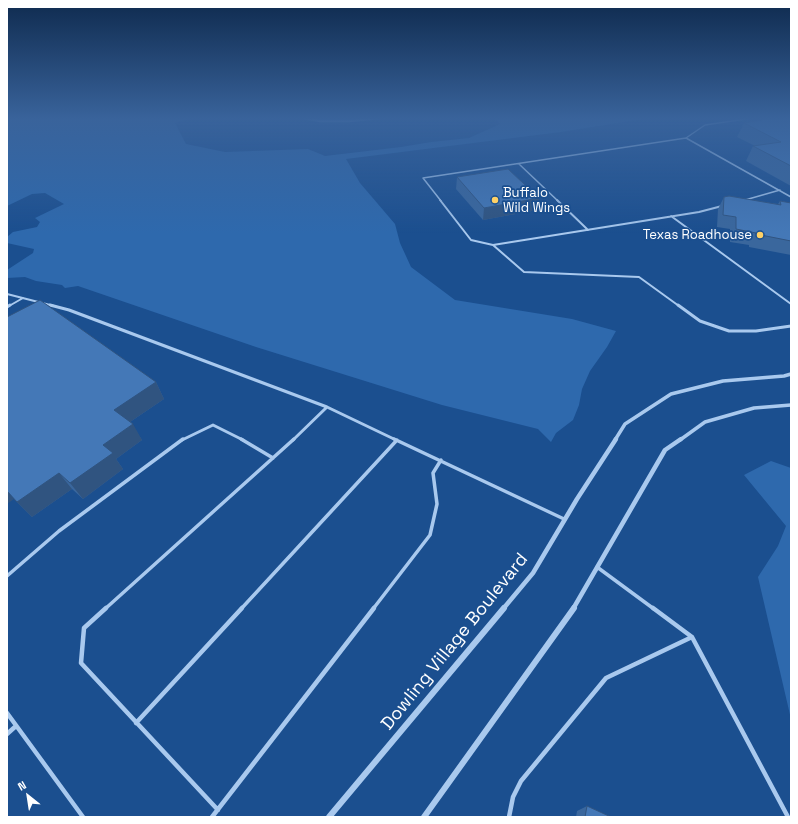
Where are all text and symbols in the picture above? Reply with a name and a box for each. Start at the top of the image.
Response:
place label: Buffalo Wild Wings [503,185,570,216]
marker: Buffalo Wild Wings [490,195,500,205]
place label: Texas Roadhouse [643,227,752,243]
marker: Texas Roadhouse [755,230,765,240]
street label: Dowling Village Boulevard [377,549,533,735]
north arrow [8,776,48,816]
text: N [15,778,29,794]

